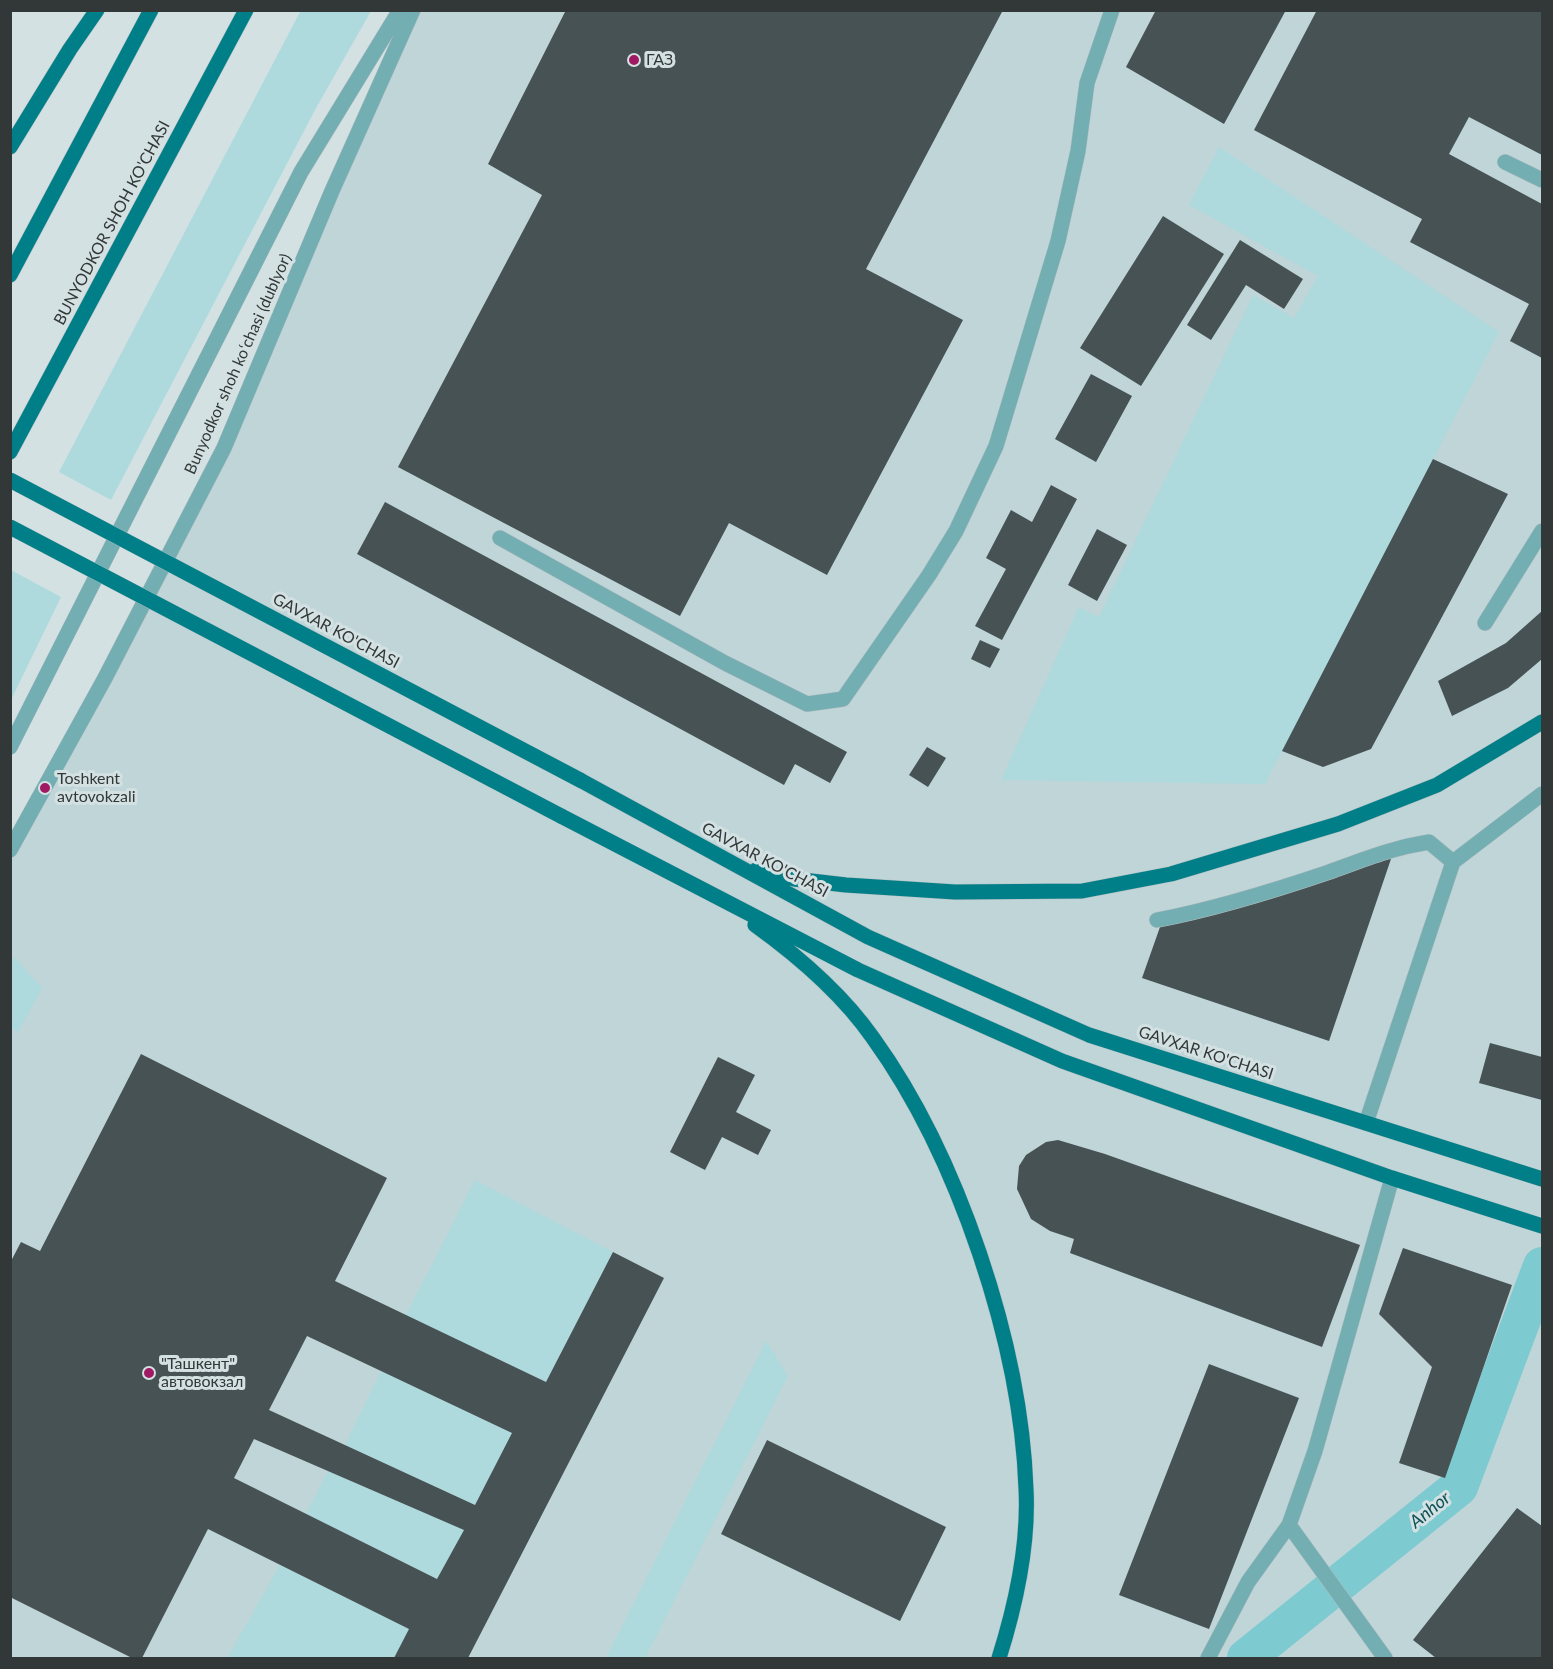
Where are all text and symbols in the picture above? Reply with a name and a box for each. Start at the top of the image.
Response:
place label: ГАЗ [646,50,673,70]
marker: ГАЗ [627,53,641,67]
street label: BUNYODKOR SHOH KO'CHASI [50,118,174,328]
street label: Bunyodkor shoh koʻchasi (dublyor) [181,251,295,477]
street label: GAVXAR KO'CHASI [269,590,403,672]
place label: Toshkent avtovokzali [57,769,136,807]
marker: Toshkent avtovokzali [38,781,52,795]
street label: GAVXAR KO'CHASI [698,819,832,901]
street label: GAVXAR KO'CHASI [1136,1022,1276,1084]
place label: "Ташкент" автовокзал [161,1354,243,1392]
marker: "Ташкент" автовокзал [142,1366,156,1380]
water label: Anhor [1405,1487,1455,1533]

